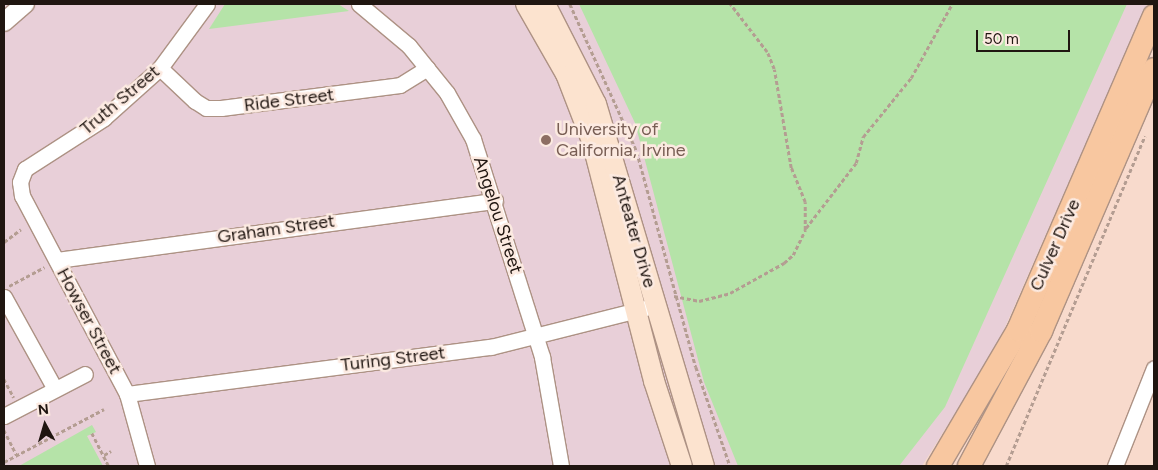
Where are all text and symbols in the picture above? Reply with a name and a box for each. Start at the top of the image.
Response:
scale bar [978,20,1072,52]
text: 50 m [984,30,1019,48]
street label: Truth Street [76,61,164,139]
street label: Ride Street [243,84,335,116]
place label: University of California, Irvine [556,119,686,162]
marker: University of California, Irvine [540,134,552,146]
street label: Angelou Street [469,154,527,276]
street label: Anteater Drive [608,172,660,290]
street label: Culver Drive [1025,196,1085,294]
street label: Graham Street [216,210,336,248]
street label: Howser Street [52,264,126,378]
street label: Turing Street [340,342,446,376]
north arrow [20,400,70,450]
text: N [37,401,50,419]

